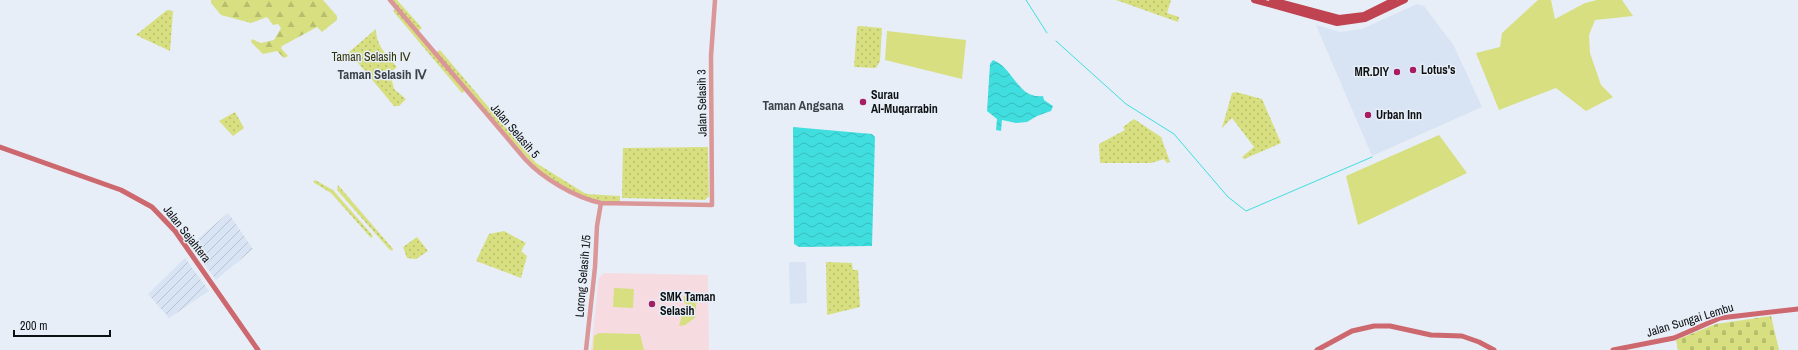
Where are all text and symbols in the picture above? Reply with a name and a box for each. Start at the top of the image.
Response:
park label: Taman Selasih Ⅳ [331,49,411,65]
place label: Lotus's [1421,62,1456,78]
place label: MR.DIY [1355,64,1389,80]
marker: Lotus's [1408,65,1418,75]
district label: Taman Selasih Ⅳ [338,66,427,83]
marker: MR.DIY [1392,67,1402,77]
street label: Jalan Selasih 3 [693,69,711,137]
place label: Surau Al-Muqarrabin [871,87,938,117]
district label: Taman Angsana [762,97,844,114]
marker: Surau Al-Muqarrabin [858,97,868,107]
street label: Jalan Selasih 5 [487,100,543,162]
place label: Urban Inn [1376,107,1422,123]
marker: Urban Inn [1363,110,1373,120]
street label: Jalan Sejahtera [160,202,215,266]
street label: Lorong Selasih 1/5 [571,234,595,318]
place label: SMK Taman Selasih [660,289,716,319]
marker: SMK Taman Selasih [647,299,657,309]
street label: Jalan Sungai Lembu [1645,299,1735,341]
scale bar [14,312,110,338]
text: 200 m [20,318,47,334]

